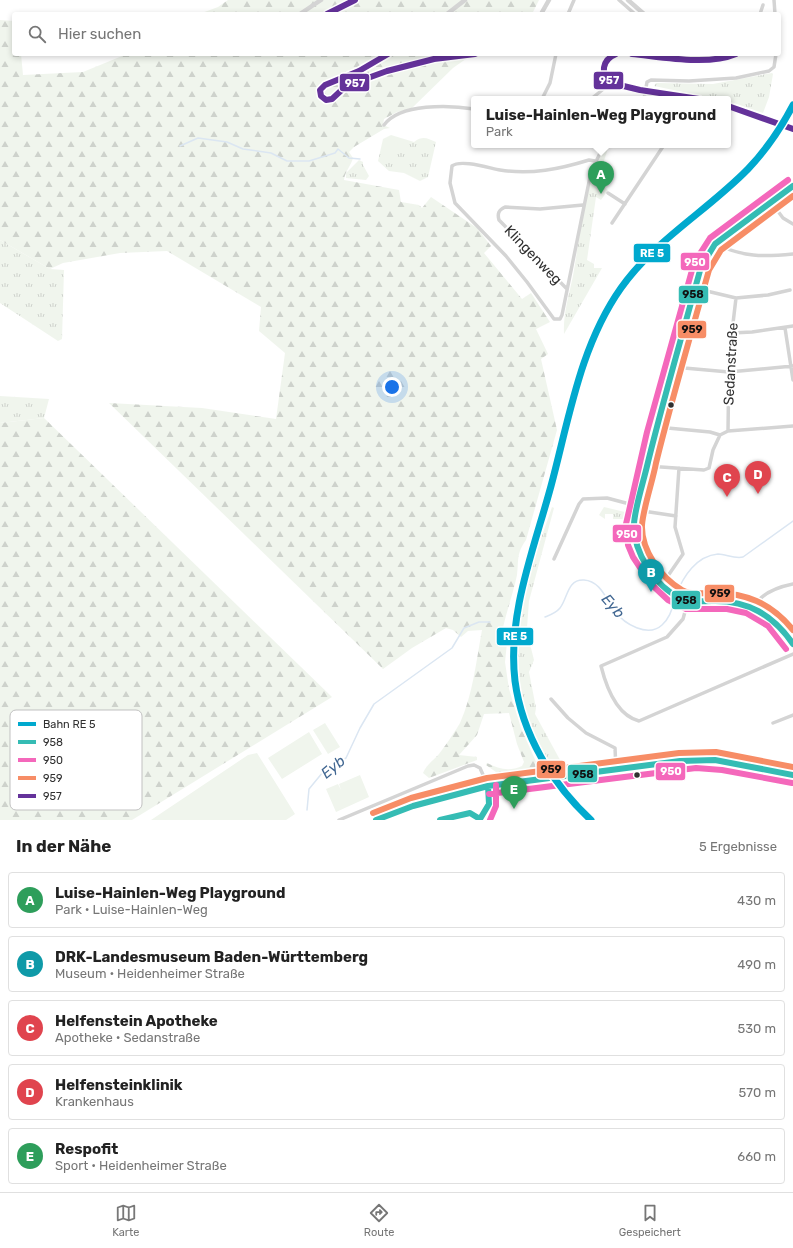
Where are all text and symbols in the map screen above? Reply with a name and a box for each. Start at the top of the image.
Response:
search box [12,12,781,56]
icon: search [26,23,48,45]
text: Hier suchen [58,25,141,43]
line badge: 957 [593,71,624,90]
line badge: 957 [339,73,370,92]
text: 957 [599,74,620,87]
text: 957 [345,77,366,90]
popup [471,96,731,148]
text: Luise-Hainlen-Weg Playground [486,106,716,124]
text: Park [486,124,513,139]
pin: A [588,161,614,194]
street label: Klingenweg [501,222,565,288]
line badge: RE 5 [633,243,671,263]
text: RE 5 [640,247,664,260]
line badge: 950 [680,252,710,271]
text: 950 [684,256,706,269]
line badge: 958 [678,285,709,304]
text: 958 [682,288,704,301]
line badge: 959 [677,320,707,339]
street label: Sedanstraße [720,322,742,406]
text: 959 [681,323,703,336]
your location [382,377,402,397]
unlabelled marker [666,400,676,410]
pin: D [745,461,771,494]
pin: C [714,464,740,497]
line badge: 950 [612,524,642,543]
text: 950 [616,528,638,541]
pin: B [638,559,664,592]
line badge: 959 [704,584,735,603]
text: 959 [709,587,731,600]
water label: Eyb [598,590,628,622]
line badge: 958 [671,590,701,610]
text: 958 [675,594,697,607]
line badge: RE 5 [496,627,534,646]
text: RE 5 [503,630,527,643]
legend [10,710,142,810]
text: Bahn RE 5 [43,718,96,731]
text: 958 [43,736,63,749]
water label: Eyb [317,752,349,782]
text: 950 [43,754,63,767]
line badge: 959 [536,760,566,779]
line badge: 950 [655,762,686,781]
text: 959 [540,763,562,776]
line badge: 958 [567,764,598,783]
text: 950 [660,765,682,778]
text: 958 [572,768,594,781]
unlabelled marker [632,770,642,780]
text: 959 [43,772,63,785]
pin: E [501,776,527,809]
text: 957 [43,790,62,803]
text: In der Nähe [16,836,111,856]
text: 5 Ergebnisse [699,839,777,854]
text: Luise-Hainlen-Weg Playground [55,884,285,902]
text: A [25,893,35,908]
text: 430 m [737,893,776,908]
text: Park · Luise-Hainlen-Weg [55,902,208,917]
text: DRK-Landesmuseum Baden-Württemberg [55,948,368,966]
text: B [25,957,35,972]
text: 490 m [737,957,776,972]
text: Museum · Heidenheimer Straße [55,966,245,981]
text: Helfenstein Apotheke [55,1012,218,1030]
text: C [25,1021,35,1036]
text: 530 m [737,1021,776,1036]
text: Apotheke · Sedanstraße [55,1030,200,1045]
text: Helfensteinklinik [55,1076,183,1094]
text: D [25,1085,35,1100]
text: 570 m [739,1085,776,1100]
text: Krankenhaus [55,1094,134,1109]
text: Respofit [55,1140,118,1158]
text: E [26,1149,34,1164]
text: 660 m [737,1149,776,1164]
text: Sport · Heidenheimer Straße [55,1158,227,1173]
tab: Karte [112,1202,139,1239]
tab: Route [364,1202,394,1239]
tab: Gespeichert [619,1202,681,1239]

